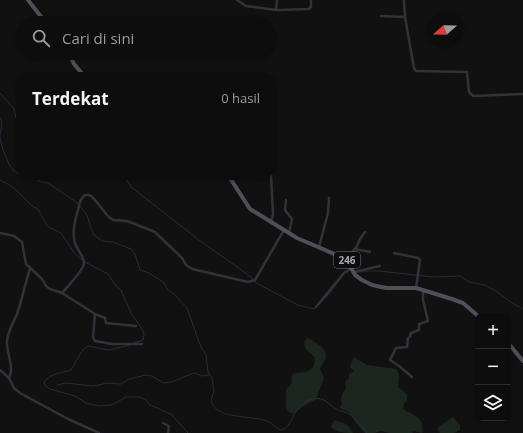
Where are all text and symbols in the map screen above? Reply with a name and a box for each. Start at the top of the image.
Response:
north arrow [427,12,463,48]
search box [16,16,276,60]
icon: search [30,27,52,49]
text: Cari di sini [62,28,134,48]
text: Terdekat [32,87,109,110]
text: 0 hasil [221,89,260,107]
road number: 246 [334,252,360,268]
map controls [475,313,511,421]
button: + [475,313,511,349]
button: − [475,349,511,385]
button: layers [475,385,511,421]

